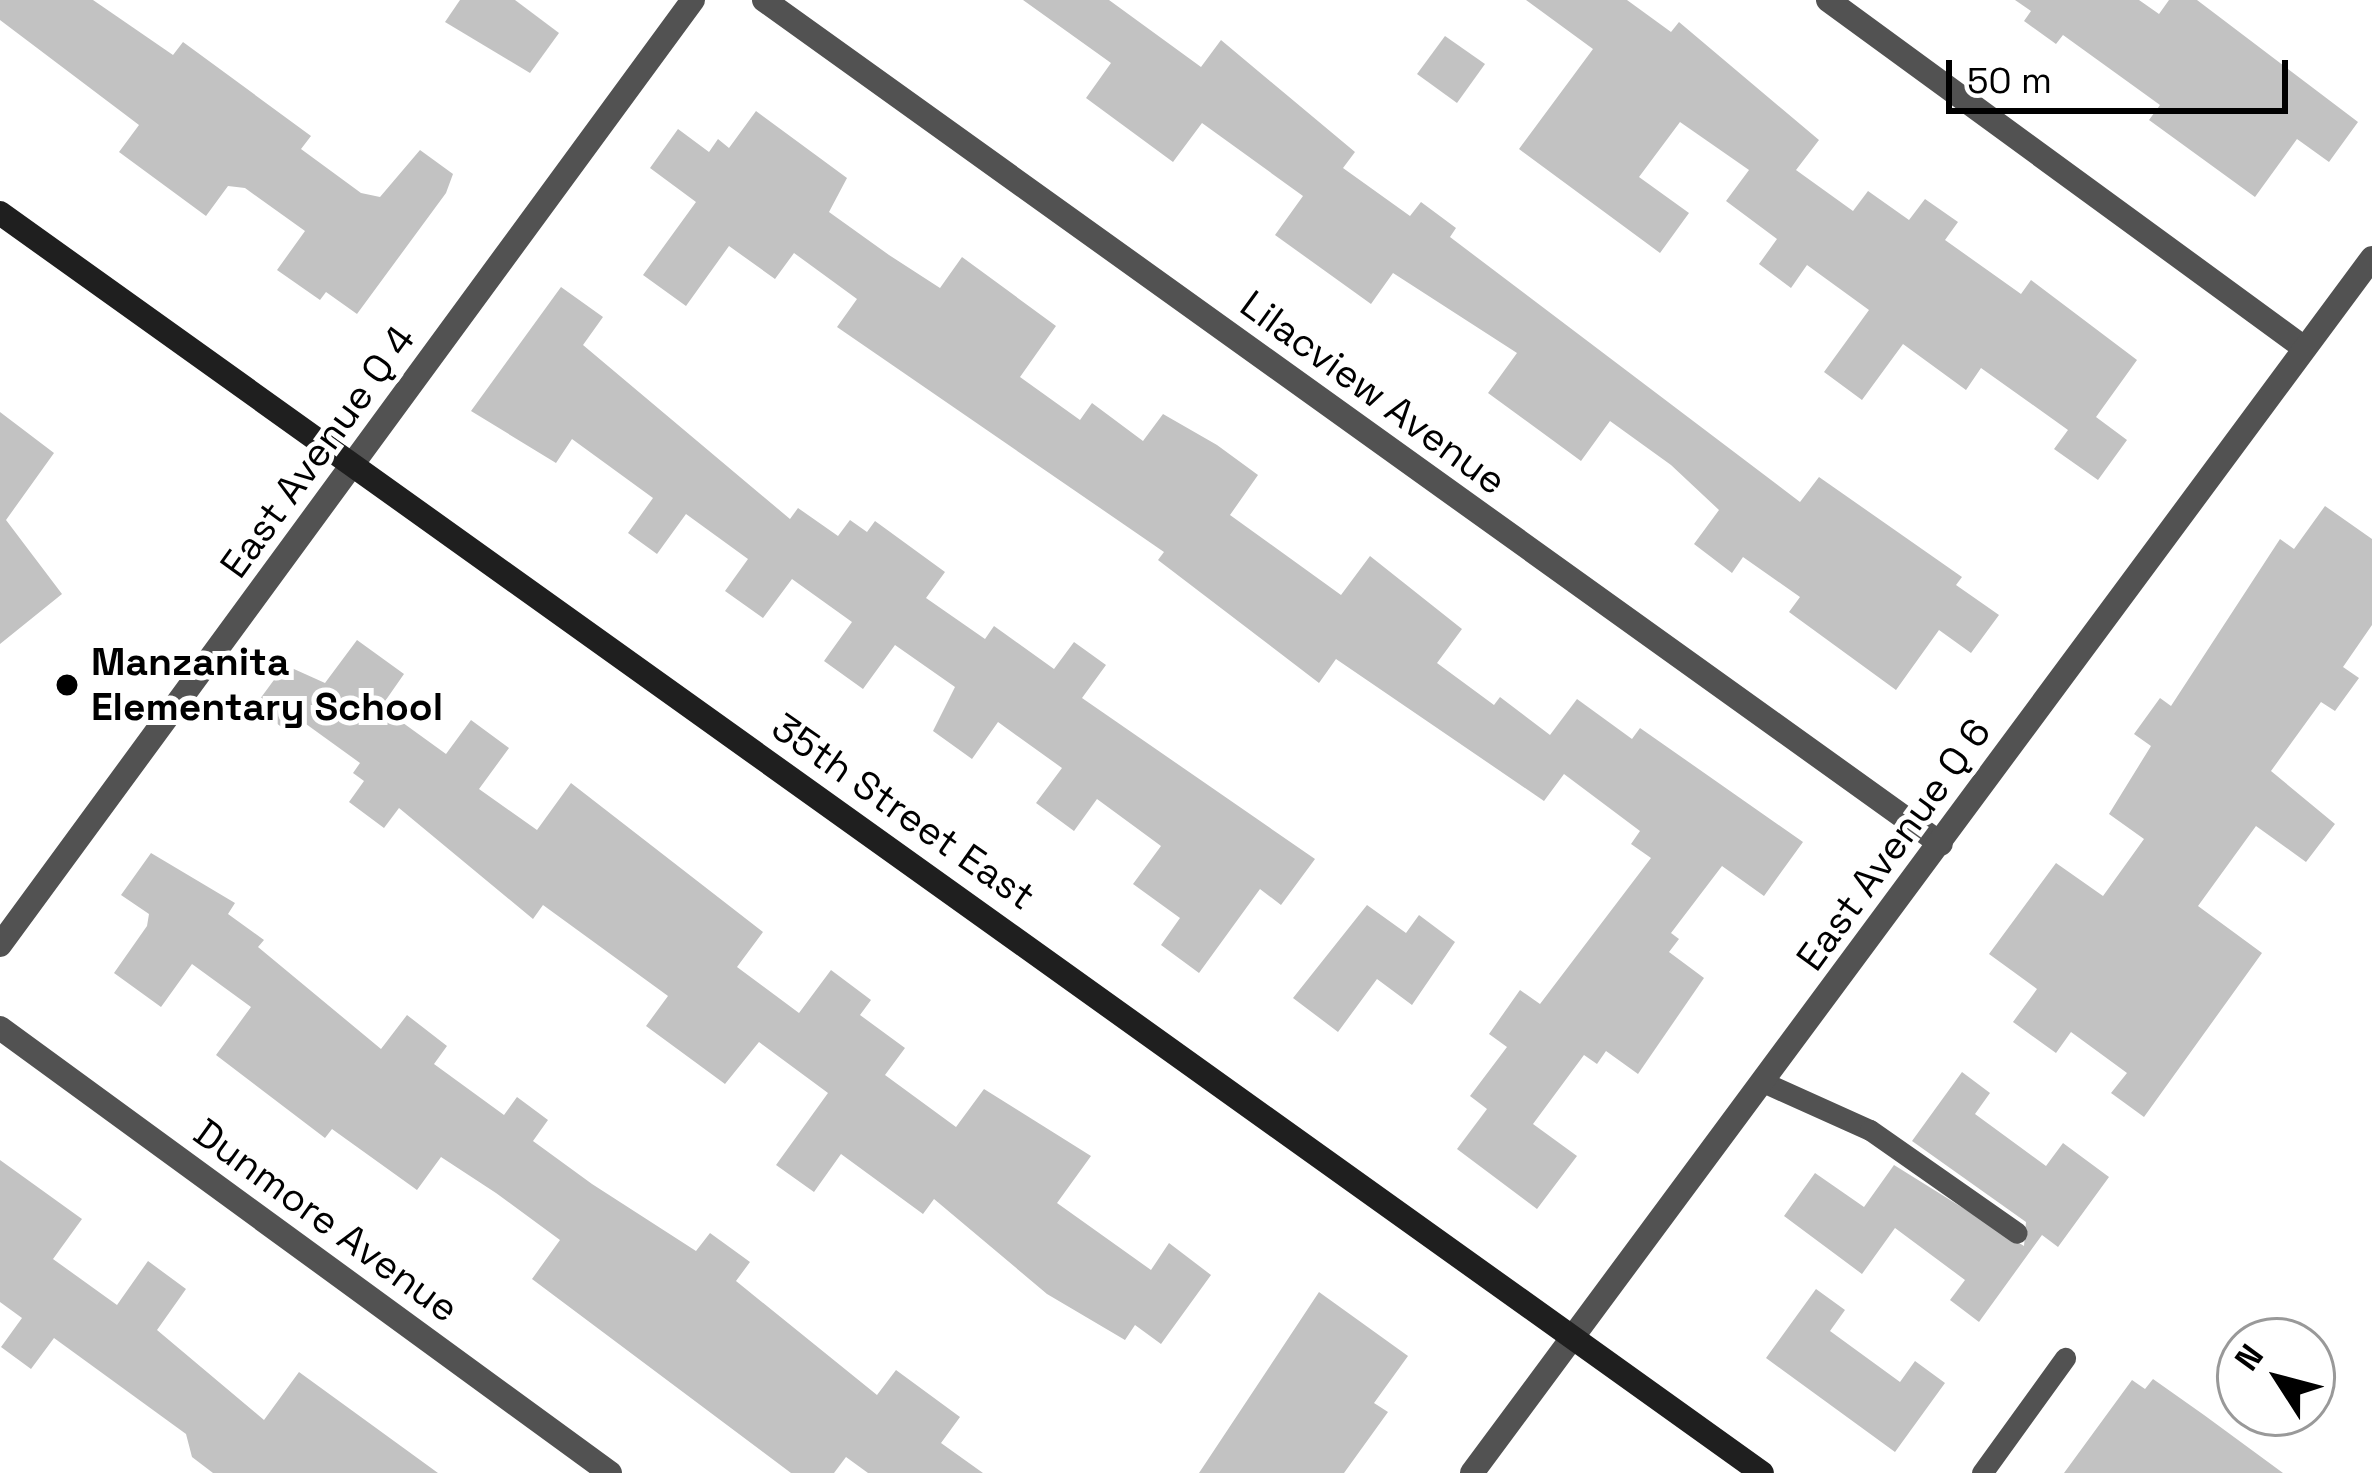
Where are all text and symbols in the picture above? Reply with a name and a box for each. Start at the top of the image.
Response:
scale bar [1952,36,2294,110]
text: 50 m [1967,58,2052,104]
street label: Lilacview Avenue [1231,281,1515,505]
street label: East Avenue Q 4 [211,317,425,587]
place label: Manzanita Elementary School [91,640,443,731]
marker: Manzanita Elementary School [54,672,80,698]
street label: 35th Street East [762,704,1044,920]
street label: East Avenue Q 6 [1787,710,2001,980]
street label: Dunmore Avenue [184,1109,468,1333]
north arrow [2216,1317,2336,1437]
text: N [2226,1336,2273,1379]

